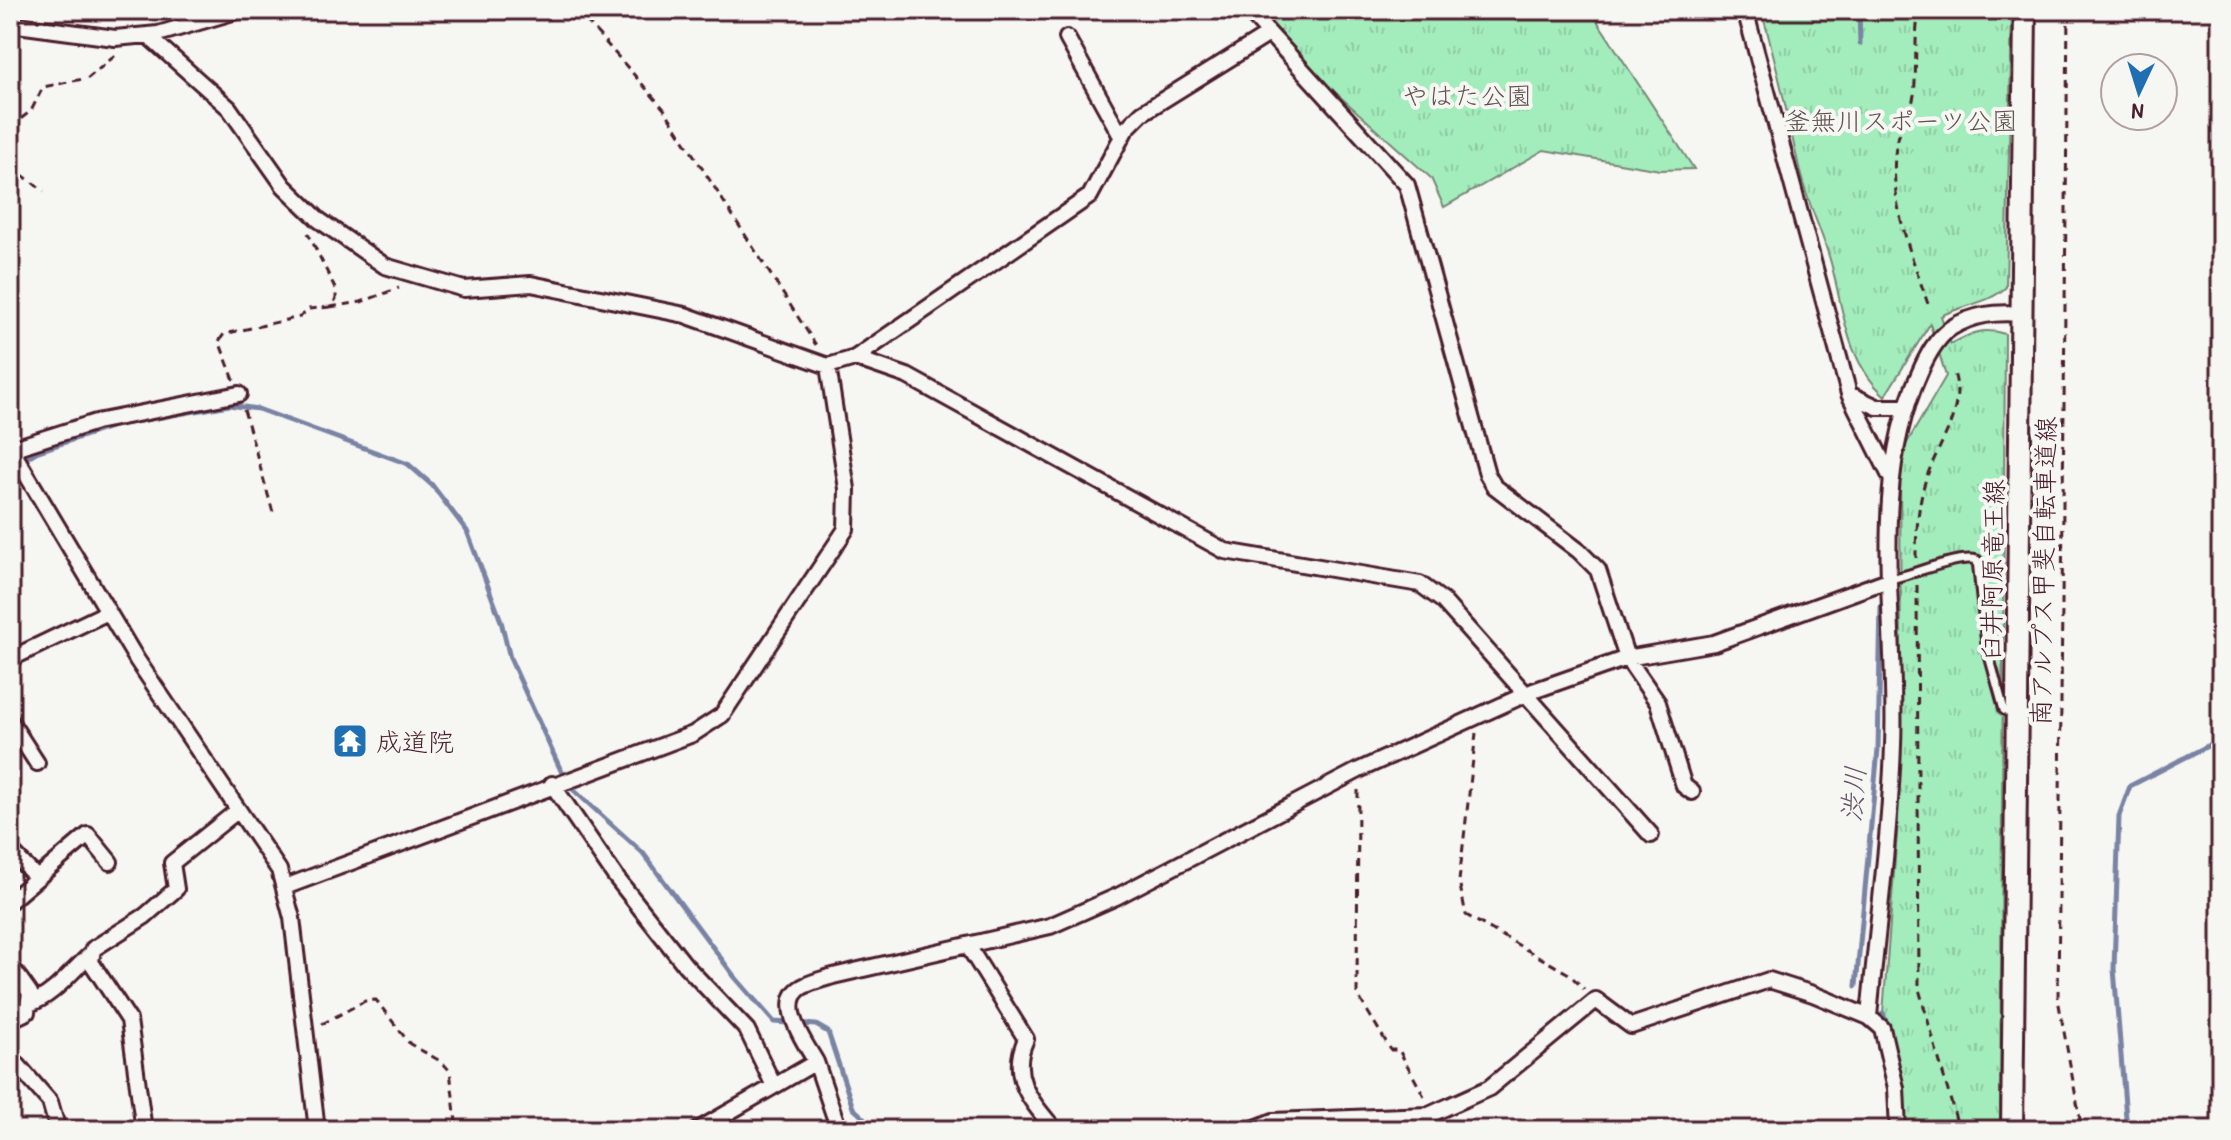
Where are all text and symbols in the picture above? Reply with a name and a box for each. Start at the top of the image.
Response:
north arrow [2099,52,2179,132]
park label: やはた公園 [1402,78,1532,113]
text: N [2130,97,2144,127]
park label: 釜無川スポーツ公園 [1784,103,2018,138]
street label: 南アルプス甲斐自転車道線 [2023,416,2063,726]
street label: 臼井阿原竜王線 [1973,479,2011,661]
temple icon: 成道院 [331,722,369,760]
place label: 成道院 [376,724,454,759]
water label: 渋川 [1832,764,1874,824]

